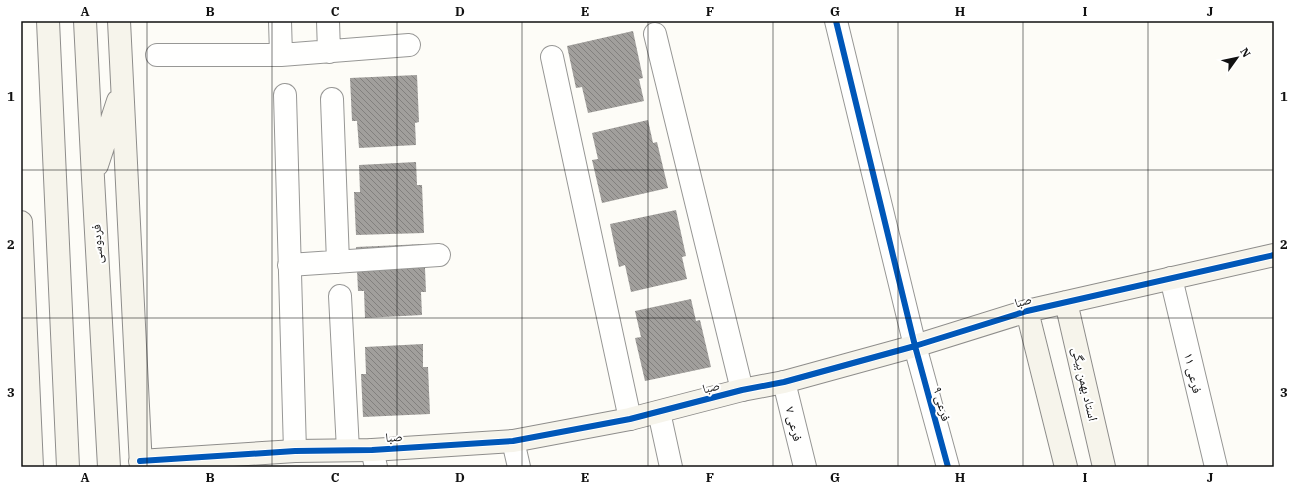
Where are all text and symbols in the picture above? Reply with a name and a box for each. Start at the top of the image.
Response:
text: A [80,3,90,20]
text: B [205,3,215,20]
text: C [331,3,340,20]
text: D [455,3,465,20]
text: E [581,3,589,20]
text: F [706,3,714,20]
text: G [830,3,840,20]
text: H [955,3,966,20]
text: I [1083,3,1088,20]
text: J [1207,3,1214,20]
north arrow [1217,38,1257,78]
text: N [1237,45,1254,60]
text: 1 [7,88,15,105]
text: 1 [1280,88,1288,105]
street label: فردوسی [87,224,107,264]
text: 2 [7,236,15,253]
text: 2 [1280,236,1288,253]
street label: صبا [1012,290,1034,312]
street label: استاد بهمن بیگی [1068,345,1102,423]
street label: فرعی ۱۱ [1180,351,1206,395]
street label: صبا [700,377,722,397]
text: 3 [7,384,15,401]
text: 3 [1280,384,1288,401]
street label: فرعی ۹ [929,385,955,423]
street label: فرعی ۷ [782,405,806,443]
street label: صبا [385,428,403,446]
text: A [80,469,90,486]
text: B [205,469,215,486]
text: C [331,469,340,486]
text: D [455,469,465,486]
text: E [581,469,589,486]
text: F [706,469,714,486]
text: G [830,469,840,486]
text: H [955,469,966,486]
text: I [1083,469,1088,486]
text: J [1207,469,1214,486]

